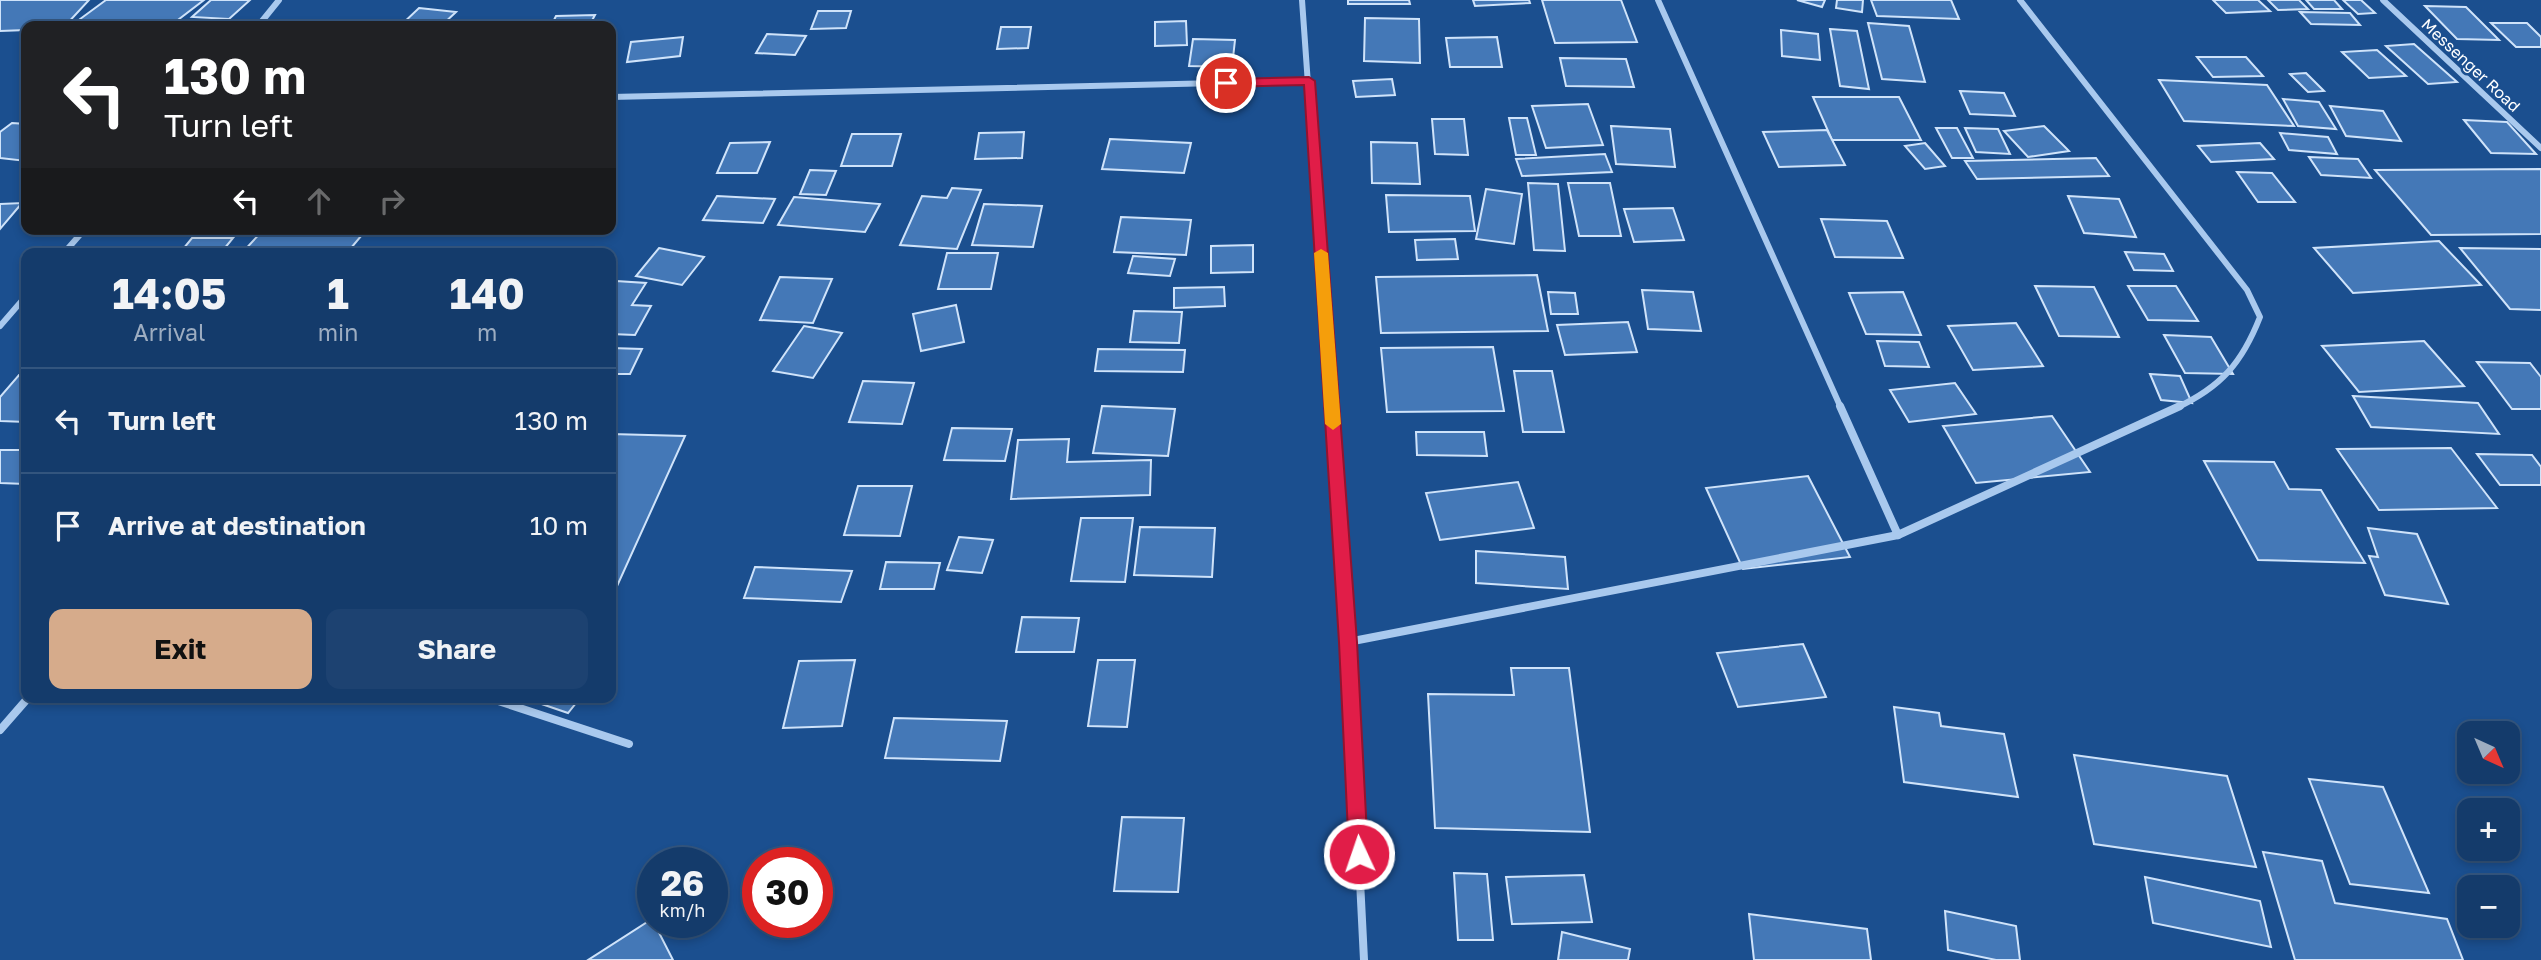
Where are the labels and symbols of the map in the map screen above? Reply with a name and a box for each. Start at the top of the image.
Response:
street label: Messenger Road [2417,14,2525,116]
pin [1196,53,1256,113]
north arrow [2457,721,2520,784]
position arrow [1322,817,1396,891]
speed limit sign: 30 [742,847,833,938]

